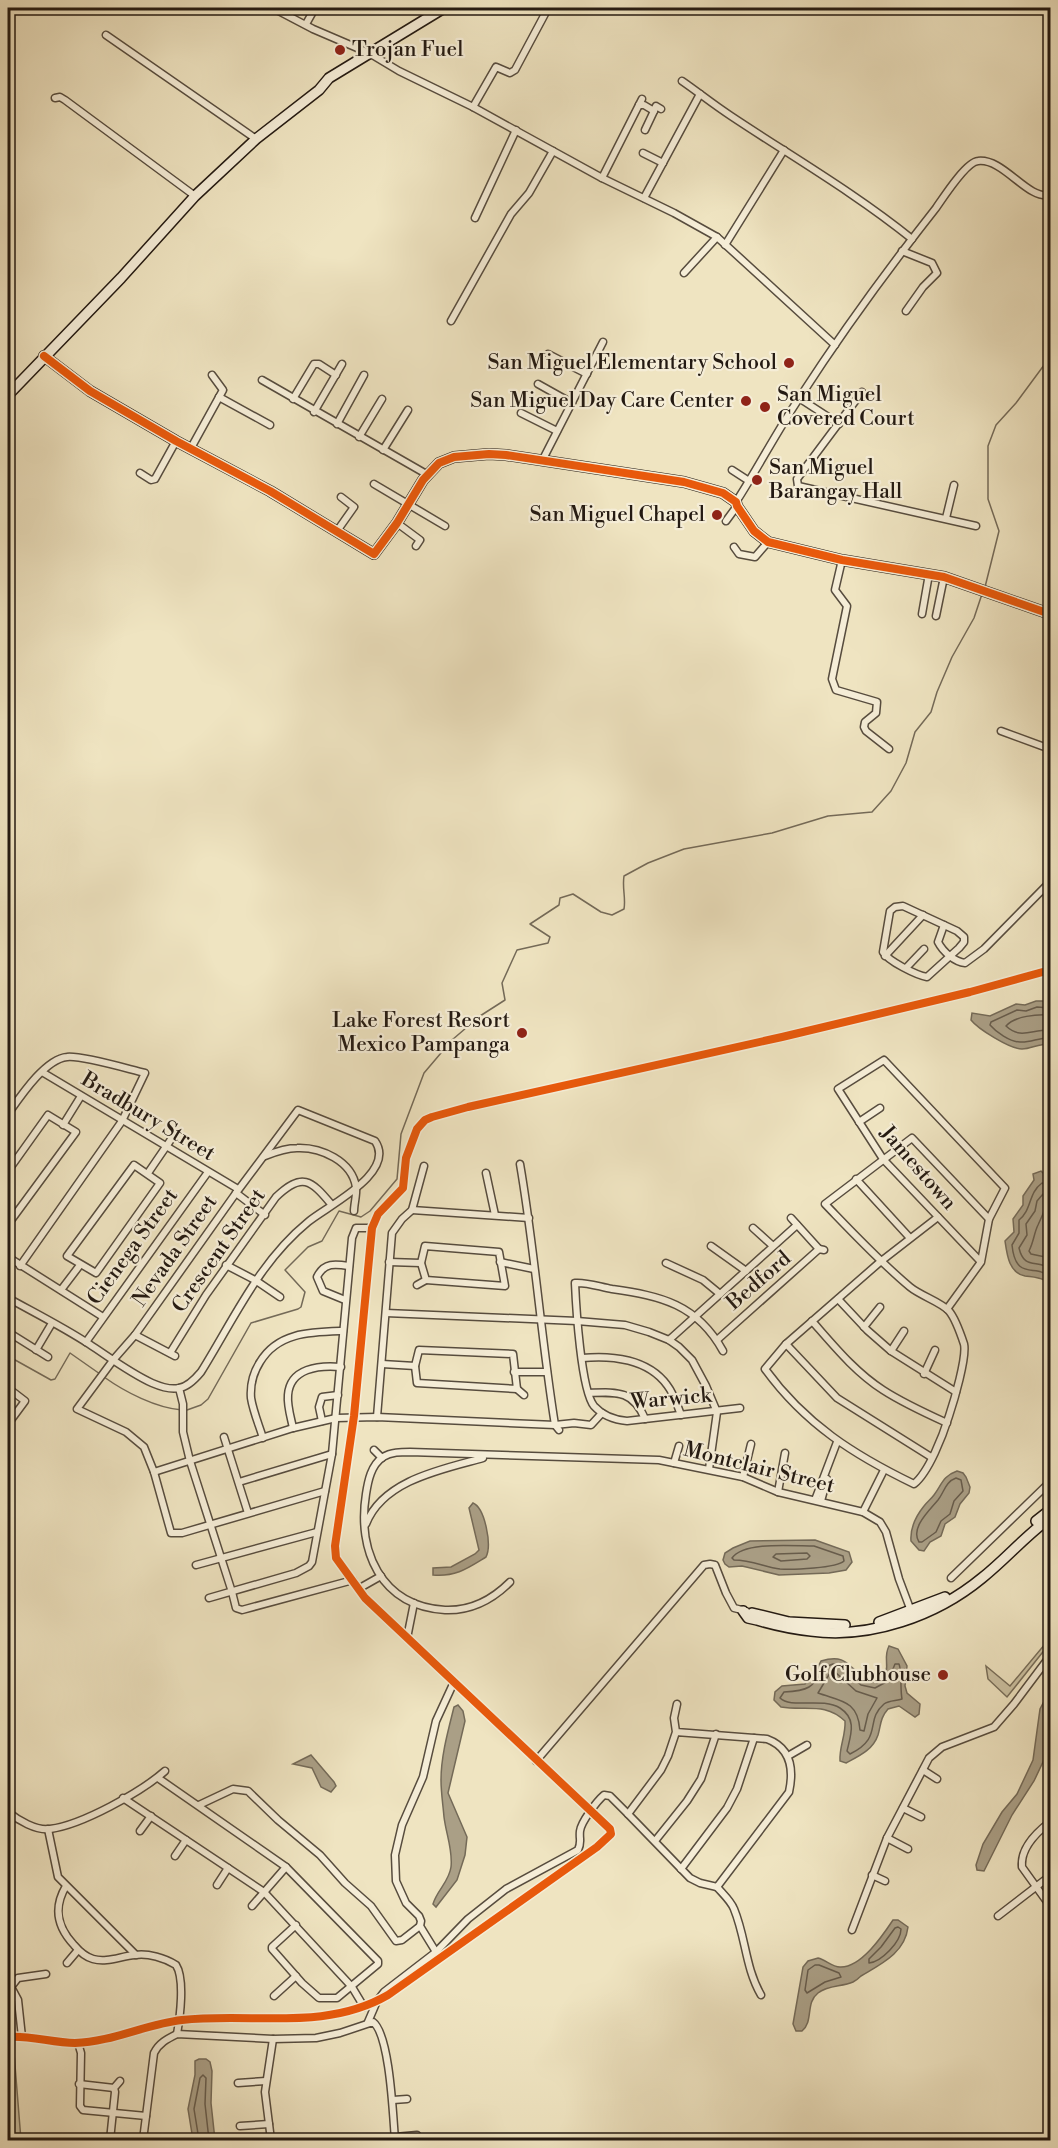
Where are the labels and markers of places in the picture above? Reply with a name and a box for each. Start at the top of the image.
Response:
place label: Trojan Fuel [352,37,463,63]
marker: Trojan Fuel [333,43,347,57]
place label: San Miguel Elementary School [488,350,777,376]
marker: San Miguel Elementary School [782,356,796,370]
place label: San Miguel Covered Court [777,382,915,432]
place label: San Miguel Day Care Center [470,388,734,414]
marker: San Miguel Day Care Center [739,394,753,408]
marker: San Miguel Covered Court [758,400,772,414]
place label: San Miguel Barangay Hall [768,455,902,505]
marker: San Miguel Barangay Hall [750,473,764,487]
place label: San Miguel Chapel [529,502,705,528]
marker: San Miguel Chapel [710,508,724,522]
place label: Lake Forest Resort Mexico Pampanga [332,1008,511,1058]
marker: Lake Forest Resort Mexico Pampanga [515,1026,529,1040]
place label: Golf Clubhouse [785,1662,931,1688]
marker: Golf Clubhouse [936,1668,950,1682]

